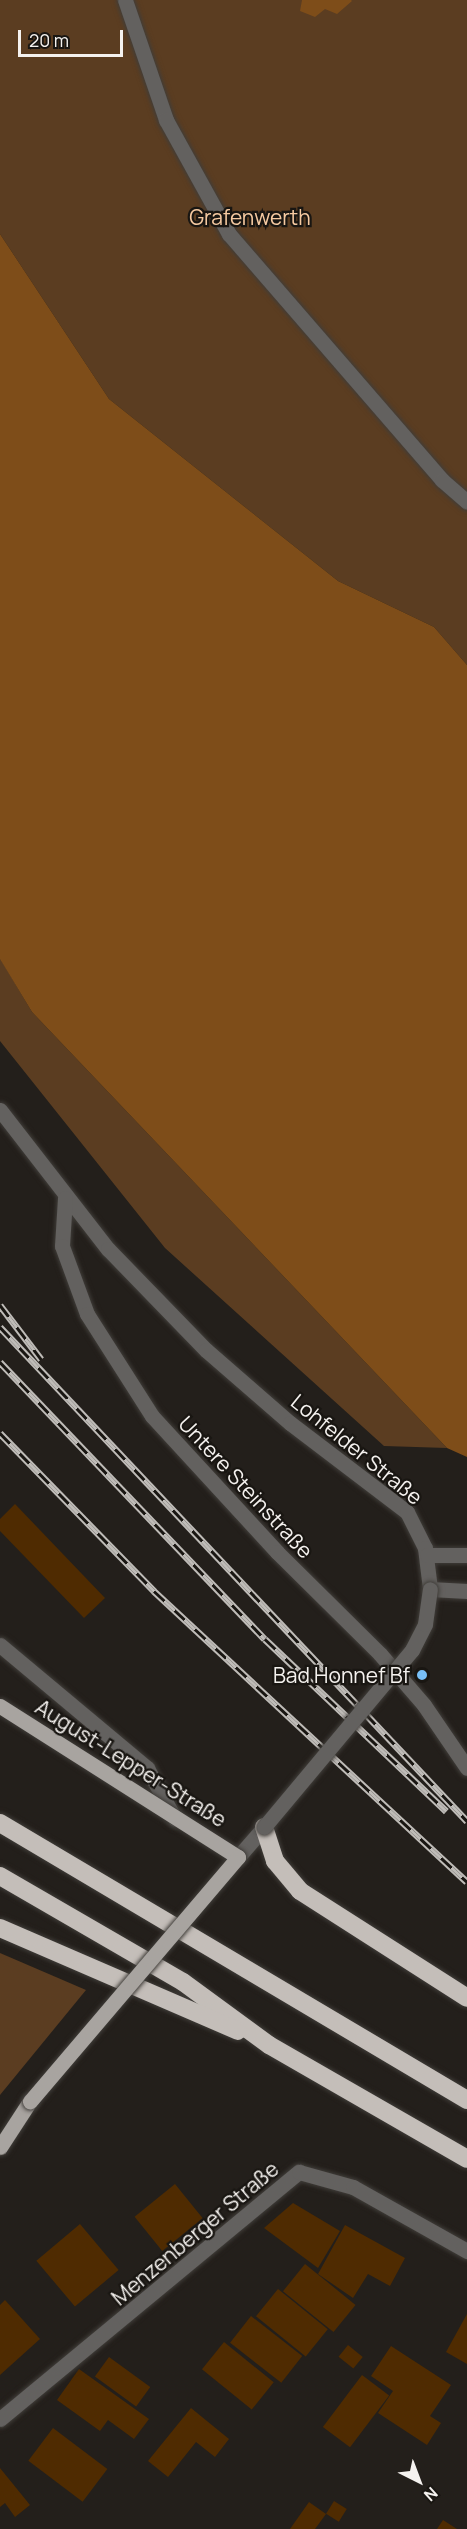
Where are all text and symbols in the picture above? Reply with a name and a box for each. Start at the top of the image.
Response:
scale bar [21,18,126,56]
text: 20 m [29,28,69,52]
park label: Grafenwerth [189,204,311,230]
street label: Lohfelder Straße [286,1388,428,1510]
street label: Untere Steinstraße [174,1411,318,1563]
place label: Bad Honnef Bf [273,1662,410,1688]
marker: Bad Honnef Bf [415,1668,429,1682]
street label: August-Lepper-Straße [31,1694,231,1832]
street label: Menzenberger Straße [106,2156,284,2310]
north arrow [389,2451,449,2511]
text: N [419,2482,443,2506]

